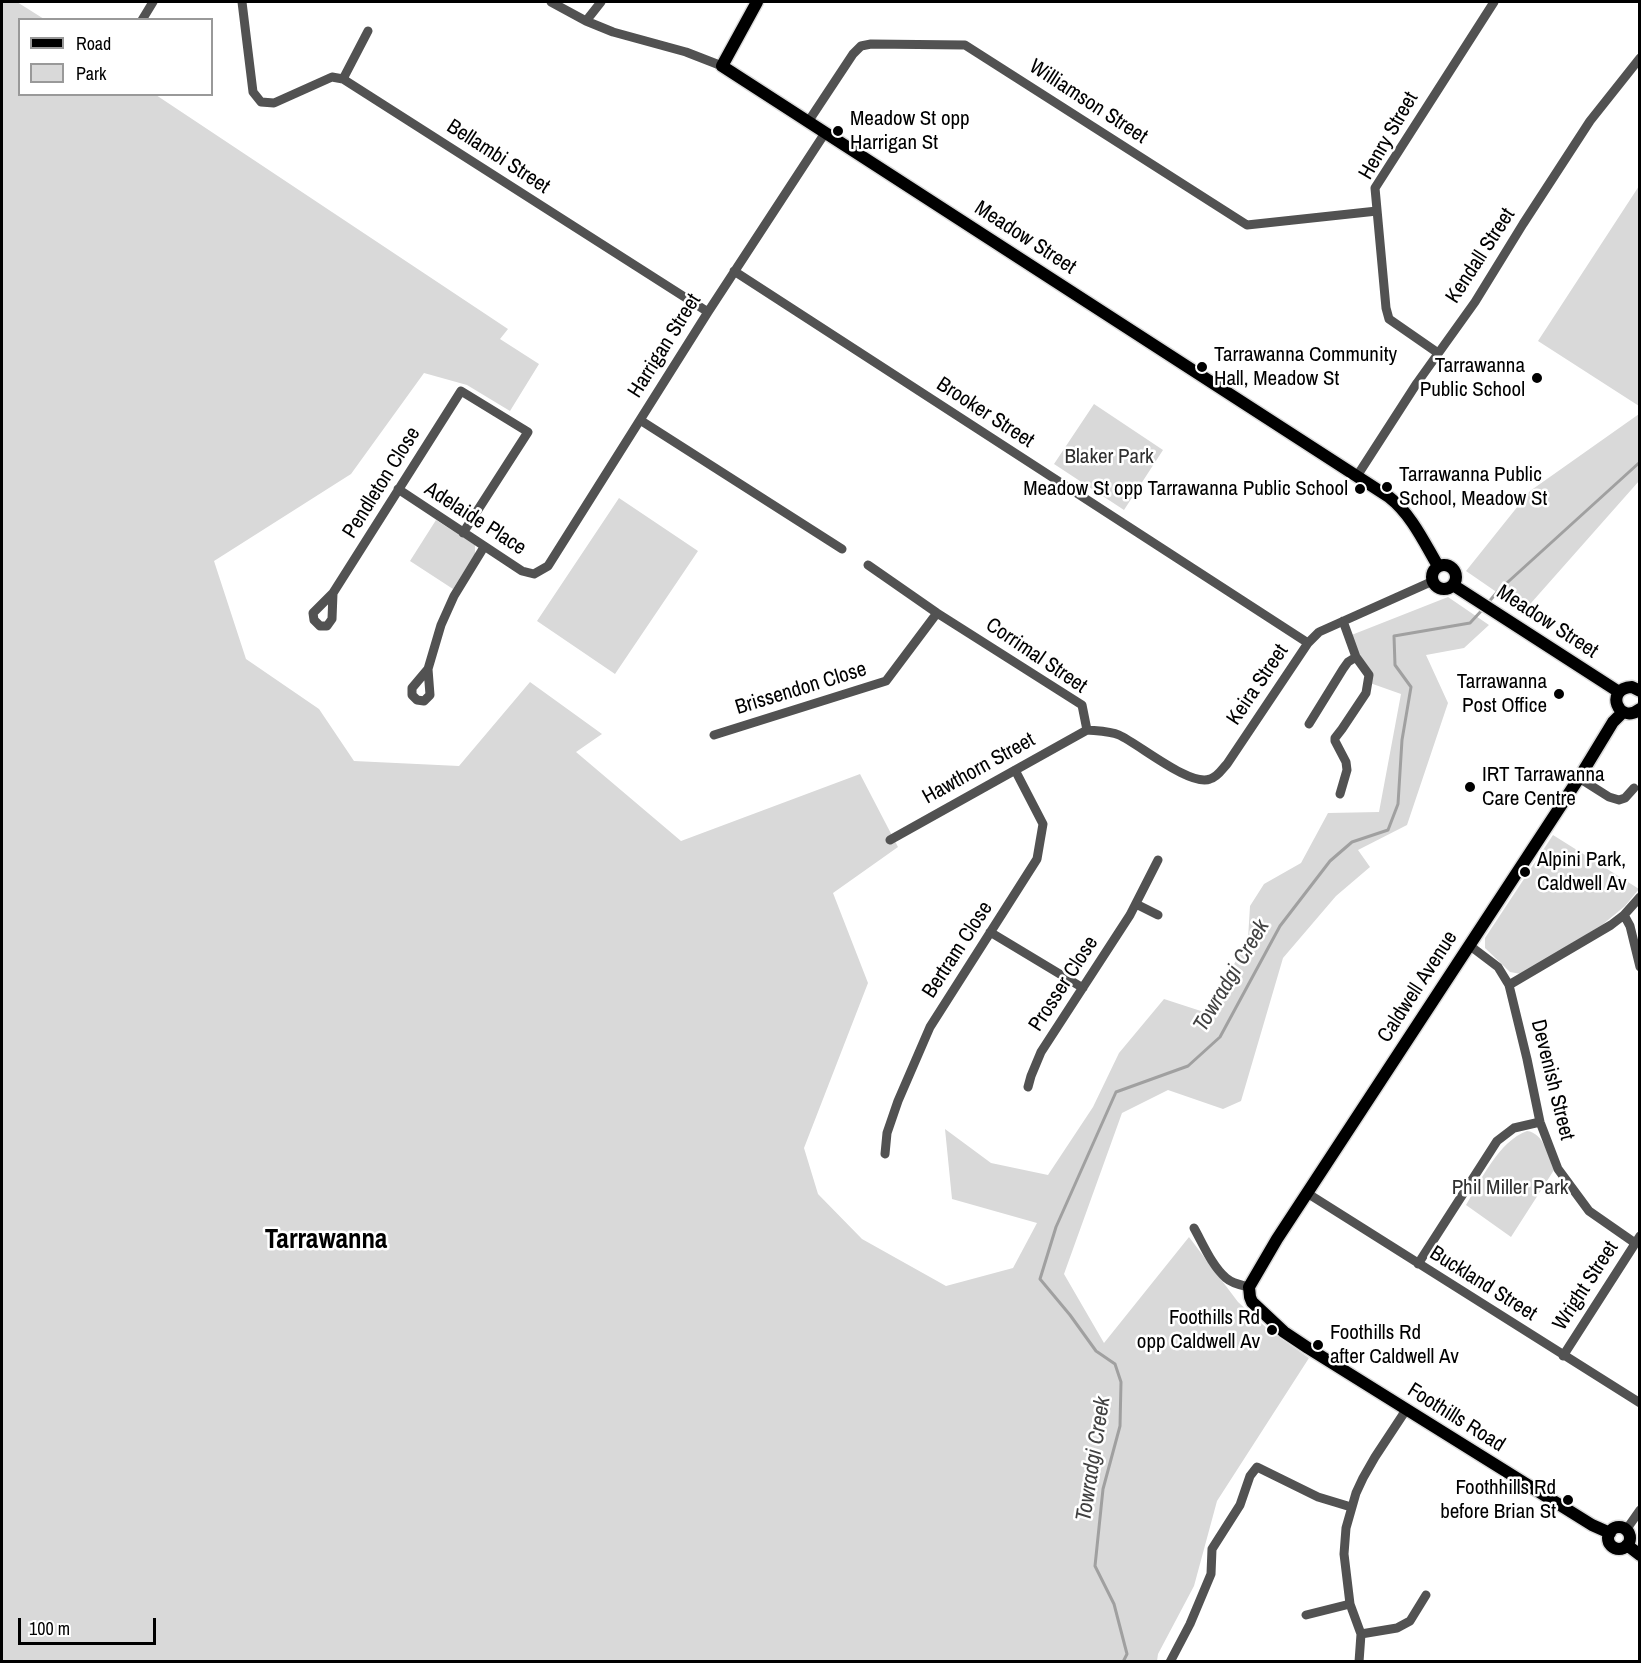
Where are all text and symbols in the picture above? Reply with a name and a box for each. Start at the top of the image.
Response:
legend [18,18,213,96]
text: Road [76,31,111,56]
street label: Williamson Street [1024,54,1152,150]
text: Park [76,61,106,86]
street label: Henry Street [1354,88,1424,184]
place label: Meadow St opp Harrigan St [850,106,970,156]
street label: Bellambi Street [442,114,554,200]
marker: Meadow St opp Harrigan St [831,124,845,138]
street label: Meadow Street [970,196,1080,280]
street label: Kendall Street [1441,204,1521,308]
street label: Harrigan Street [623,289,707,403]
place label: Tarrawanna Community Hall, Meadow St [1214,342,1397,392]
place label: Tarrawanna Public School [1420,353,1525,403]
marker: Tarrawanna Community Hall, Meadow St [1195,360,1209,374]
marker: Tarrawanna Public School [1530,371,1544,385]
street label: Brooker Street [932,372,1038,454]
street label: Pendleton Close [338,423,426,543]
park label: Blaker Park [1065,444,1153,470]
place label: Tarrawanna Public School, Meadow St [1399,462,1547,512]
place label: Meadow St opp Tarrawanna Public School [1023,476,1348,502]
street label: Adelaide Place [420,477,530,561]
marker: Tarrawanna Public School, Meadow St [1380,480,1394,494]
marker: Meadow St opp Tarrawanna Public School [1353,482,1367,496]
street label: Meadow Street [1492,580,1602,664]
street label: Corrimal Street [981,613,1091,699]
street label: Keira Street [1222,640,1294,730]
street label: Brissendon Close [732,657,870,721]
place label: Tarrawanna Post Office [1457,669,1547,719]
marker: Tarrawanna Post Office [1552,687,1566,701]
street label: Hawthorn Street [918,728,1040,810]
place label: IRT Tarrawanna Care Centre [1482,762,1605,812]
marker: IRT Tarrawanna Care Centre [1463,780,1477,794]
place label: Alpini Park, Caldwell Av [1537,847,1627,897]
marker: Alpini Park, Caldwell Av [1518,865,1532,879]
street label: Bertram Close [917,897,999,1003]
water label: Towradgi Creek [1188,915,1276,1037]
street label: Caldwell Avenue [1373,926,1463,1048]
street label: Prosser Close [1024,932,1104,1036]
street label: Devenish Street [1525,1017,1579,1143]
park label: Phil Miller Park [1452,1175,1568,1201]
district label: Tarrawanna [265,1225,387,1257]
street label: Wright Street [1548,1237,1624,1335]
street label: Buckland Street [1425,1241,1541,1327]
place label: Foothills Rd opp Caldwell Av [1137,1305,1260,1355]
place label: Foothills Rd after Caldwell Av [1330,1320,1459,1370]
marker: Foothills Rd opp Caldwell Av [1265,1323,1279,1337]
marker: Foothills Rd after Caldwell Av [1311,1338,1325,1352]
street label: Foothills Road [1403,1378,1509,1458]
water label: Towradgi Creek [1071,1395,1117,1523]
place label: Foothhills Rd before Brian St [1440,1475,1556,1525]
marker: Foothhills Rd before Brian St [1561,1493,1575,1507]
scale bar [21,1606,159,1644]
text: 100 m [29,1616,70,1641]

